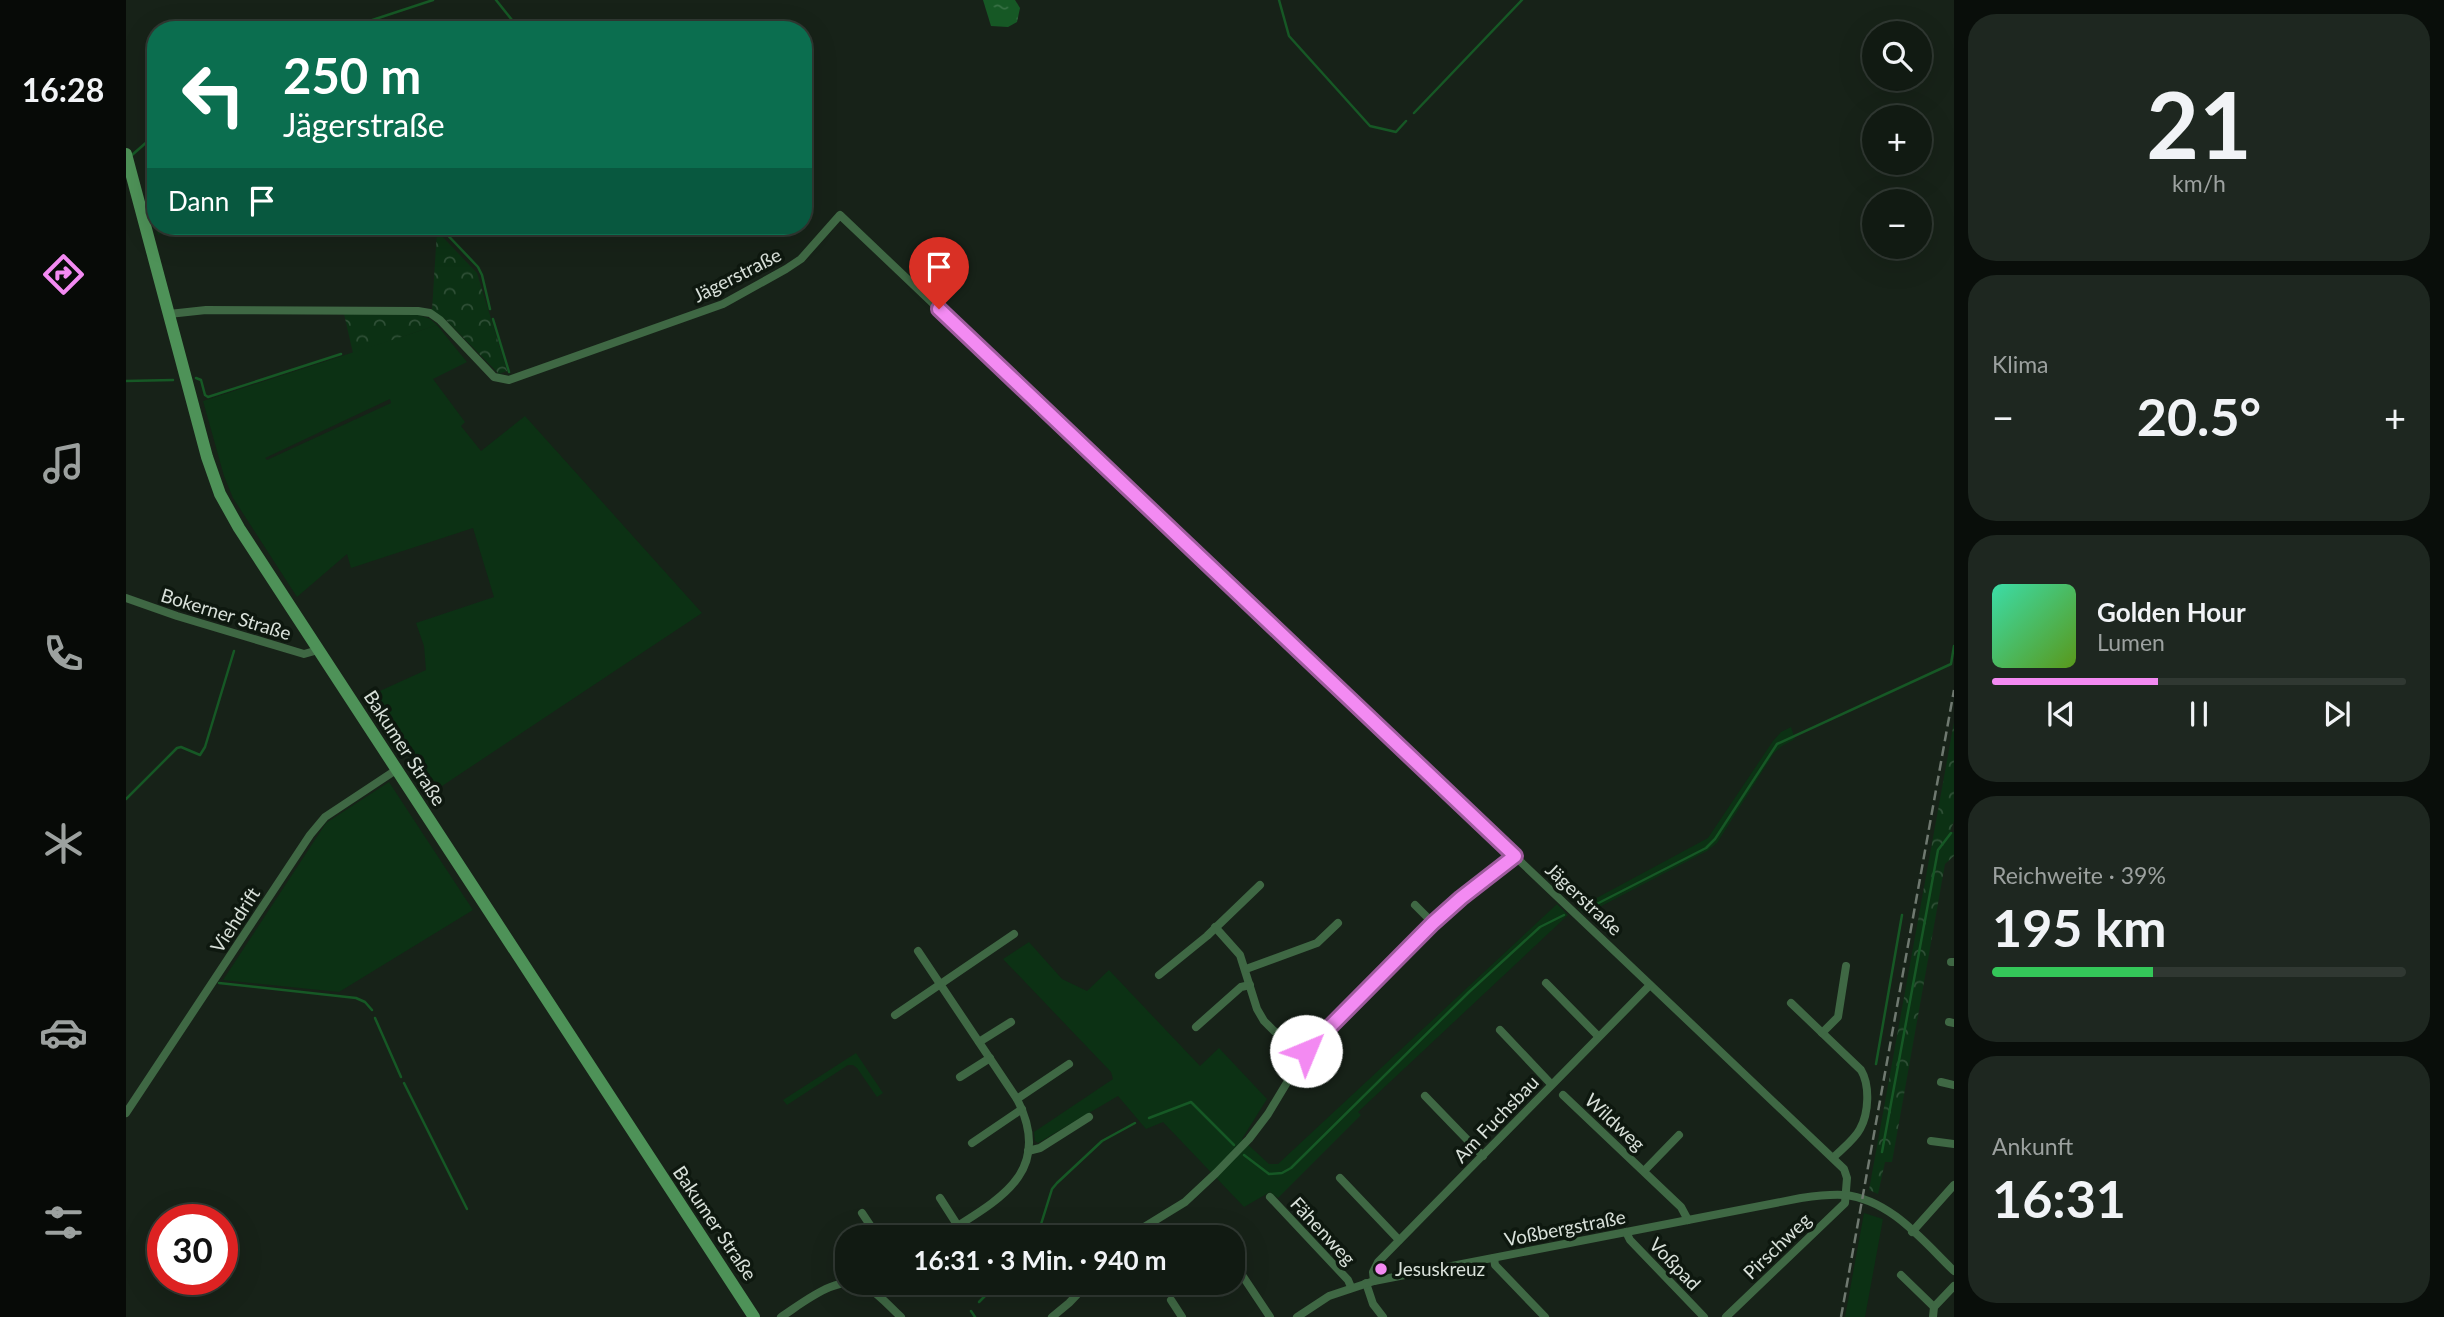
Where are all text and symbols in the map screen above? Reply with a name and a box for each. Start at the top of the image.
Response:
map controls [1862,21,1932,259]
button: search [1862,21,1932,91]
text: 250 m [283,46,421,104]
icon: left [168,49,259,140]
text: 21 [2146,69,2252,178]
text: 16:28 [22,70,104,109]
text: Jägerstraße [283,105,445,144]
button: + [1862,105,1932,175]
text: km/h [2172,169,2226,197]
icon: arrive [243,182,281,220]
text: Dann [168,185,229,217]
button: − [1862,189,1932,259]
pin [909,237,969,309]
street label: Jägerstraße [689,243,785,307]
icon: arrive [920,248,958,286]
icon: directions [39,250,88,299]
text: Klima [1992,350,2049,378]
text: 20.5° [2137,385,2261,447]
text: − [1992,394,2014,440]
text: + [2384,394,2406,440]
icon: music [39,439,88,488]
street label: Bokerner Straße [158,583,294,644]
text: Golden Hour [2097,596,2246,628]
text: Lumen [2097,628,2165,656]
icon: phone [39,629,88,678]
street label: Bakumer Straße [360,686,451,810]
icon: previous [2042,695,2080,733]
icon: pause [2180,695,2218,733]
icon: next [2318,695,2356,733]
icon: climate [39,819,88,868]
street label: Jägerstraße [1541,857,1627,940]
text: Reichweite · 39% [1992,861,2166,889]
street label: Viehdrift [205,883,264,957]
text: 195 km [1992,896,2166,958]
icon: car [39,1008,88,1057]
position arrow [1269,1014,1343,1088]
street label: Am Fuchsbau [1448,1070,1543,1167]
street label: Wildweg [1580,1088,1650,1155]
text: Ankunft [1992,1132,2073,1160]
street label: Bakumer Straße [669,1161,762,1284]
text: 16:31 [1992,1167,2126,1229]
street label: Fähenweg [1286,1192,1361,1270]
icon: filters [39,1198,88,1247]
speed limit sign: 30 [147,1204,238,1295]
street label: Voßbergstraße [1502,1205,1627,1251]
street label: Pirschweg [1738,1208,1815,1284]
street label: Voßpad [1645,1233,1706,1295]
text: 16:31 · 3 Min. · 940 m [913,1244,1167,1276]
place label: Jesuskreuz [1395,1257,1485,1280]
marker: Jesuskreuz [1373,1261,1389,1277]

